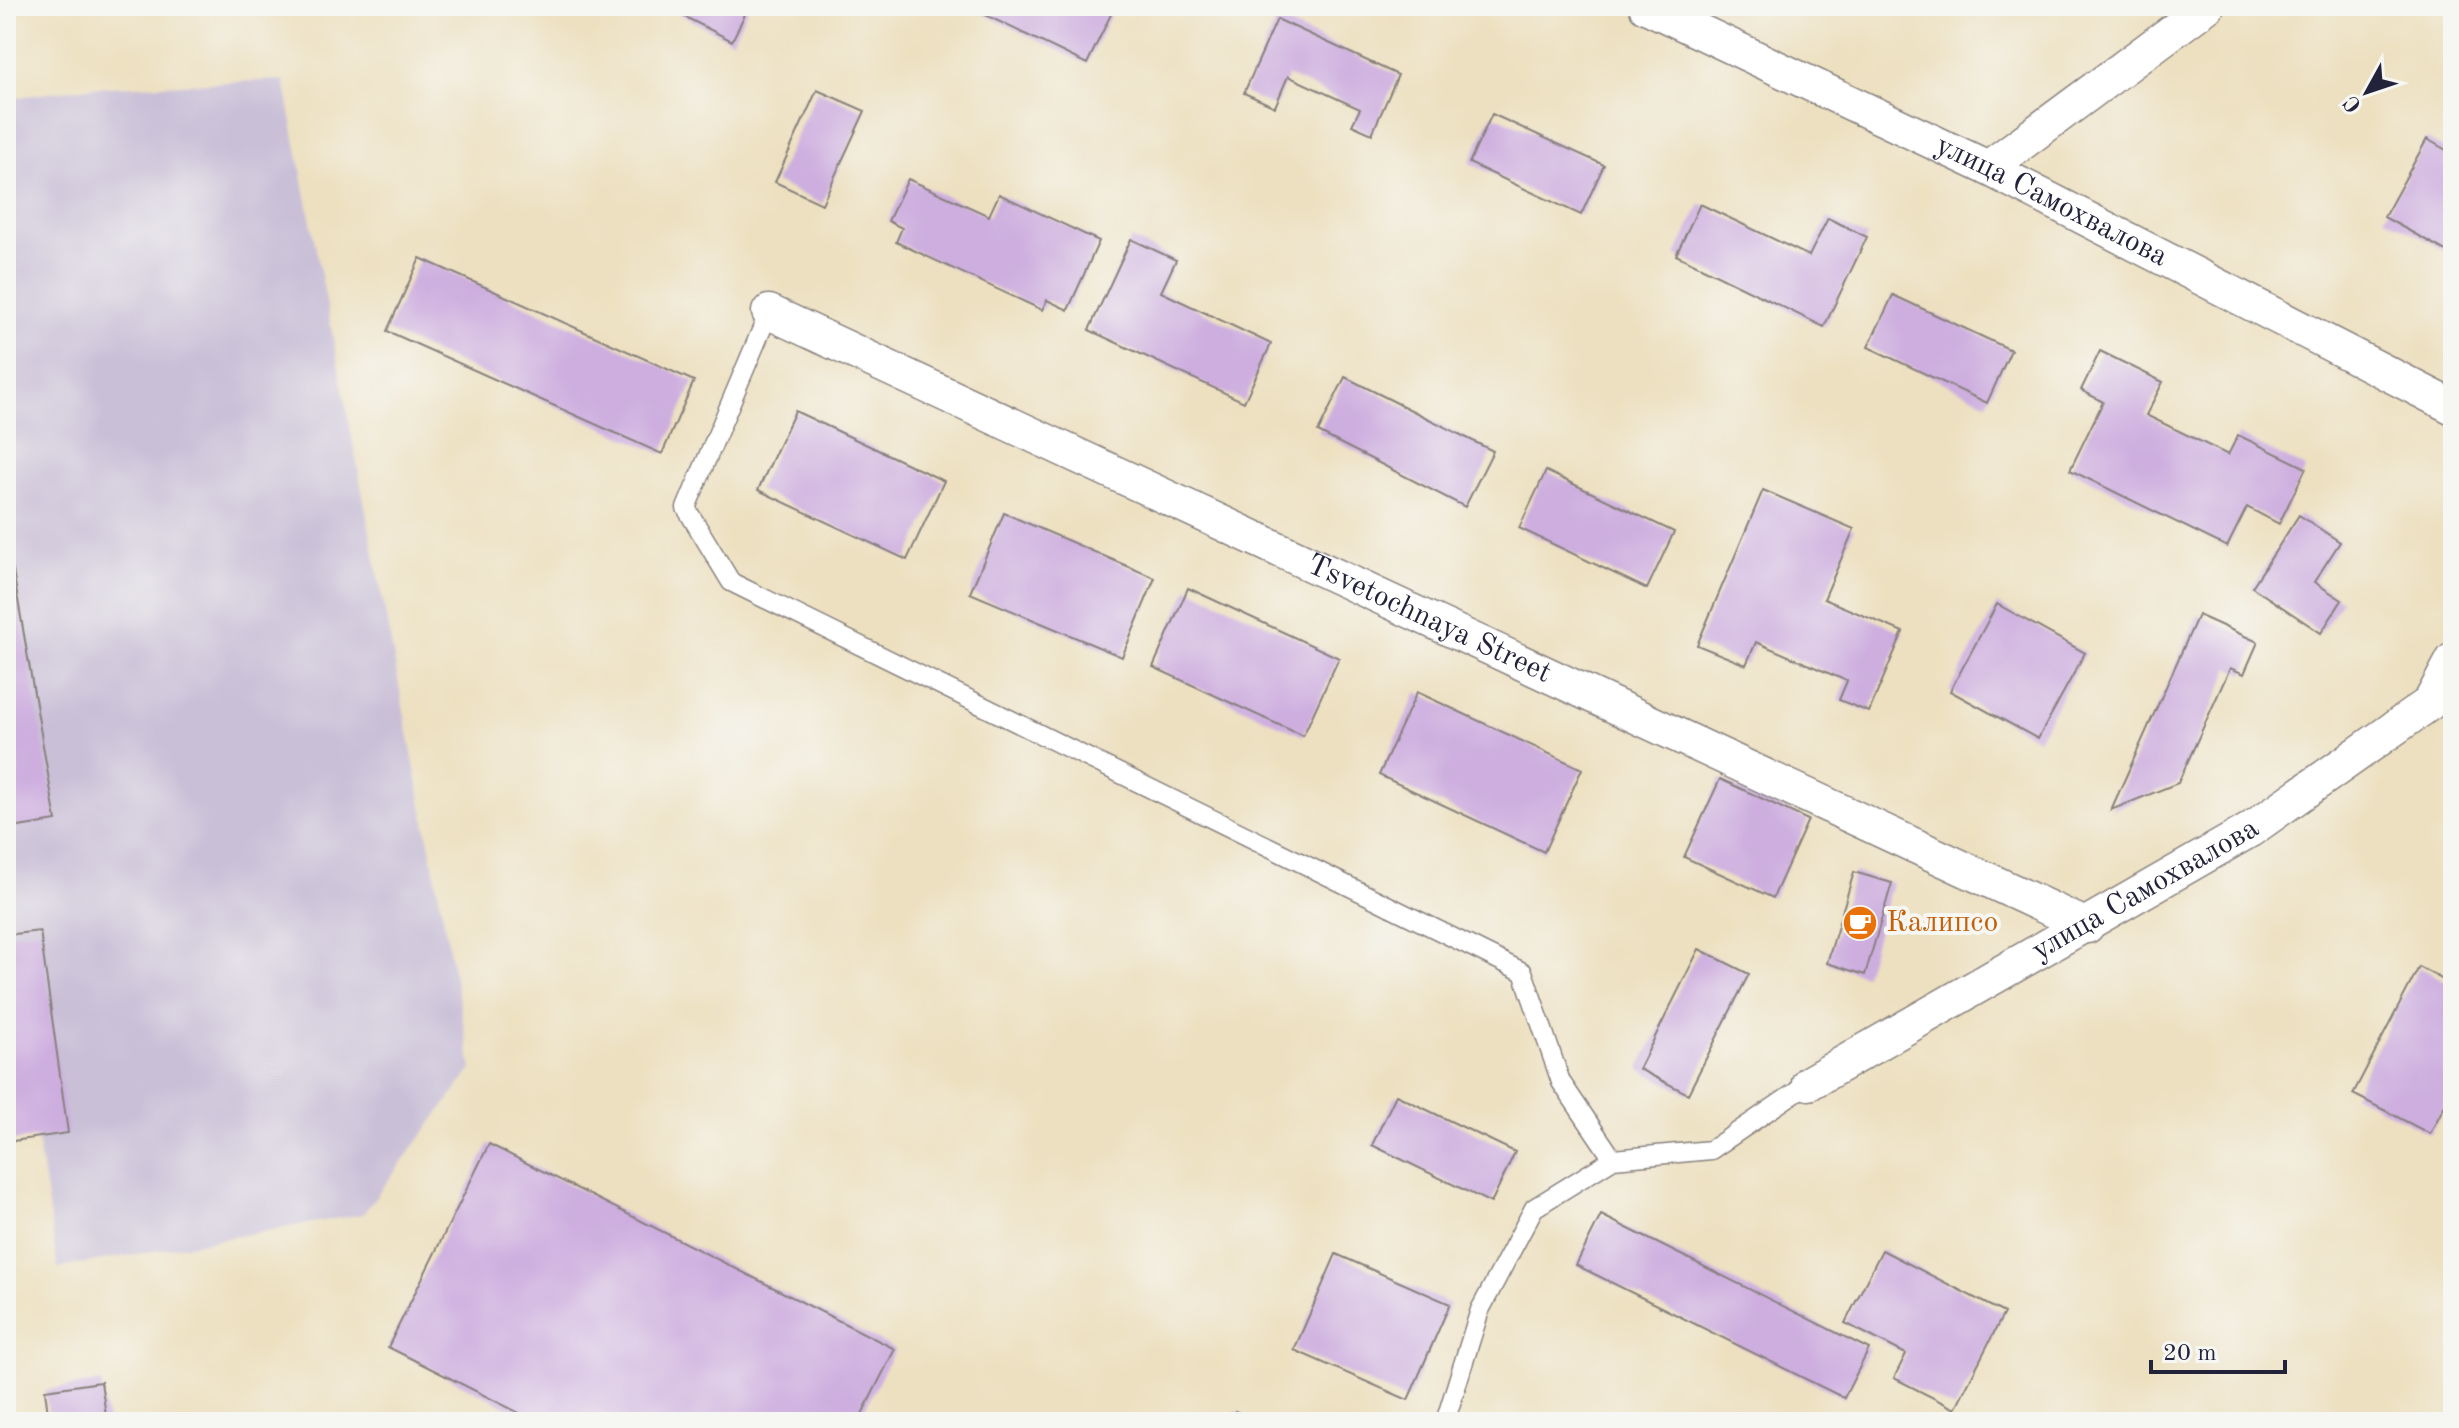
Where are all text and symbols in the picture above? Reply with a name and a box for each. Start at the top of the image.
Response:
north arrow [2327,52,2407,132]
text: С [2340,91,2366,116]
street label: улица Самохвалова [1931,130,2172,273]
street label: Tsvetochnaya Street [1302,550,1556,689]
street label: улица Самохвалова [2027,813,2265,967]
cafe icon: Калипсо [1841,904,1879,942]
place label: Калипсо [1886,908,1998,938]
scale bar [2151,1324,2285,1374]
text: 20 m [2163,1342,2217,1366]

